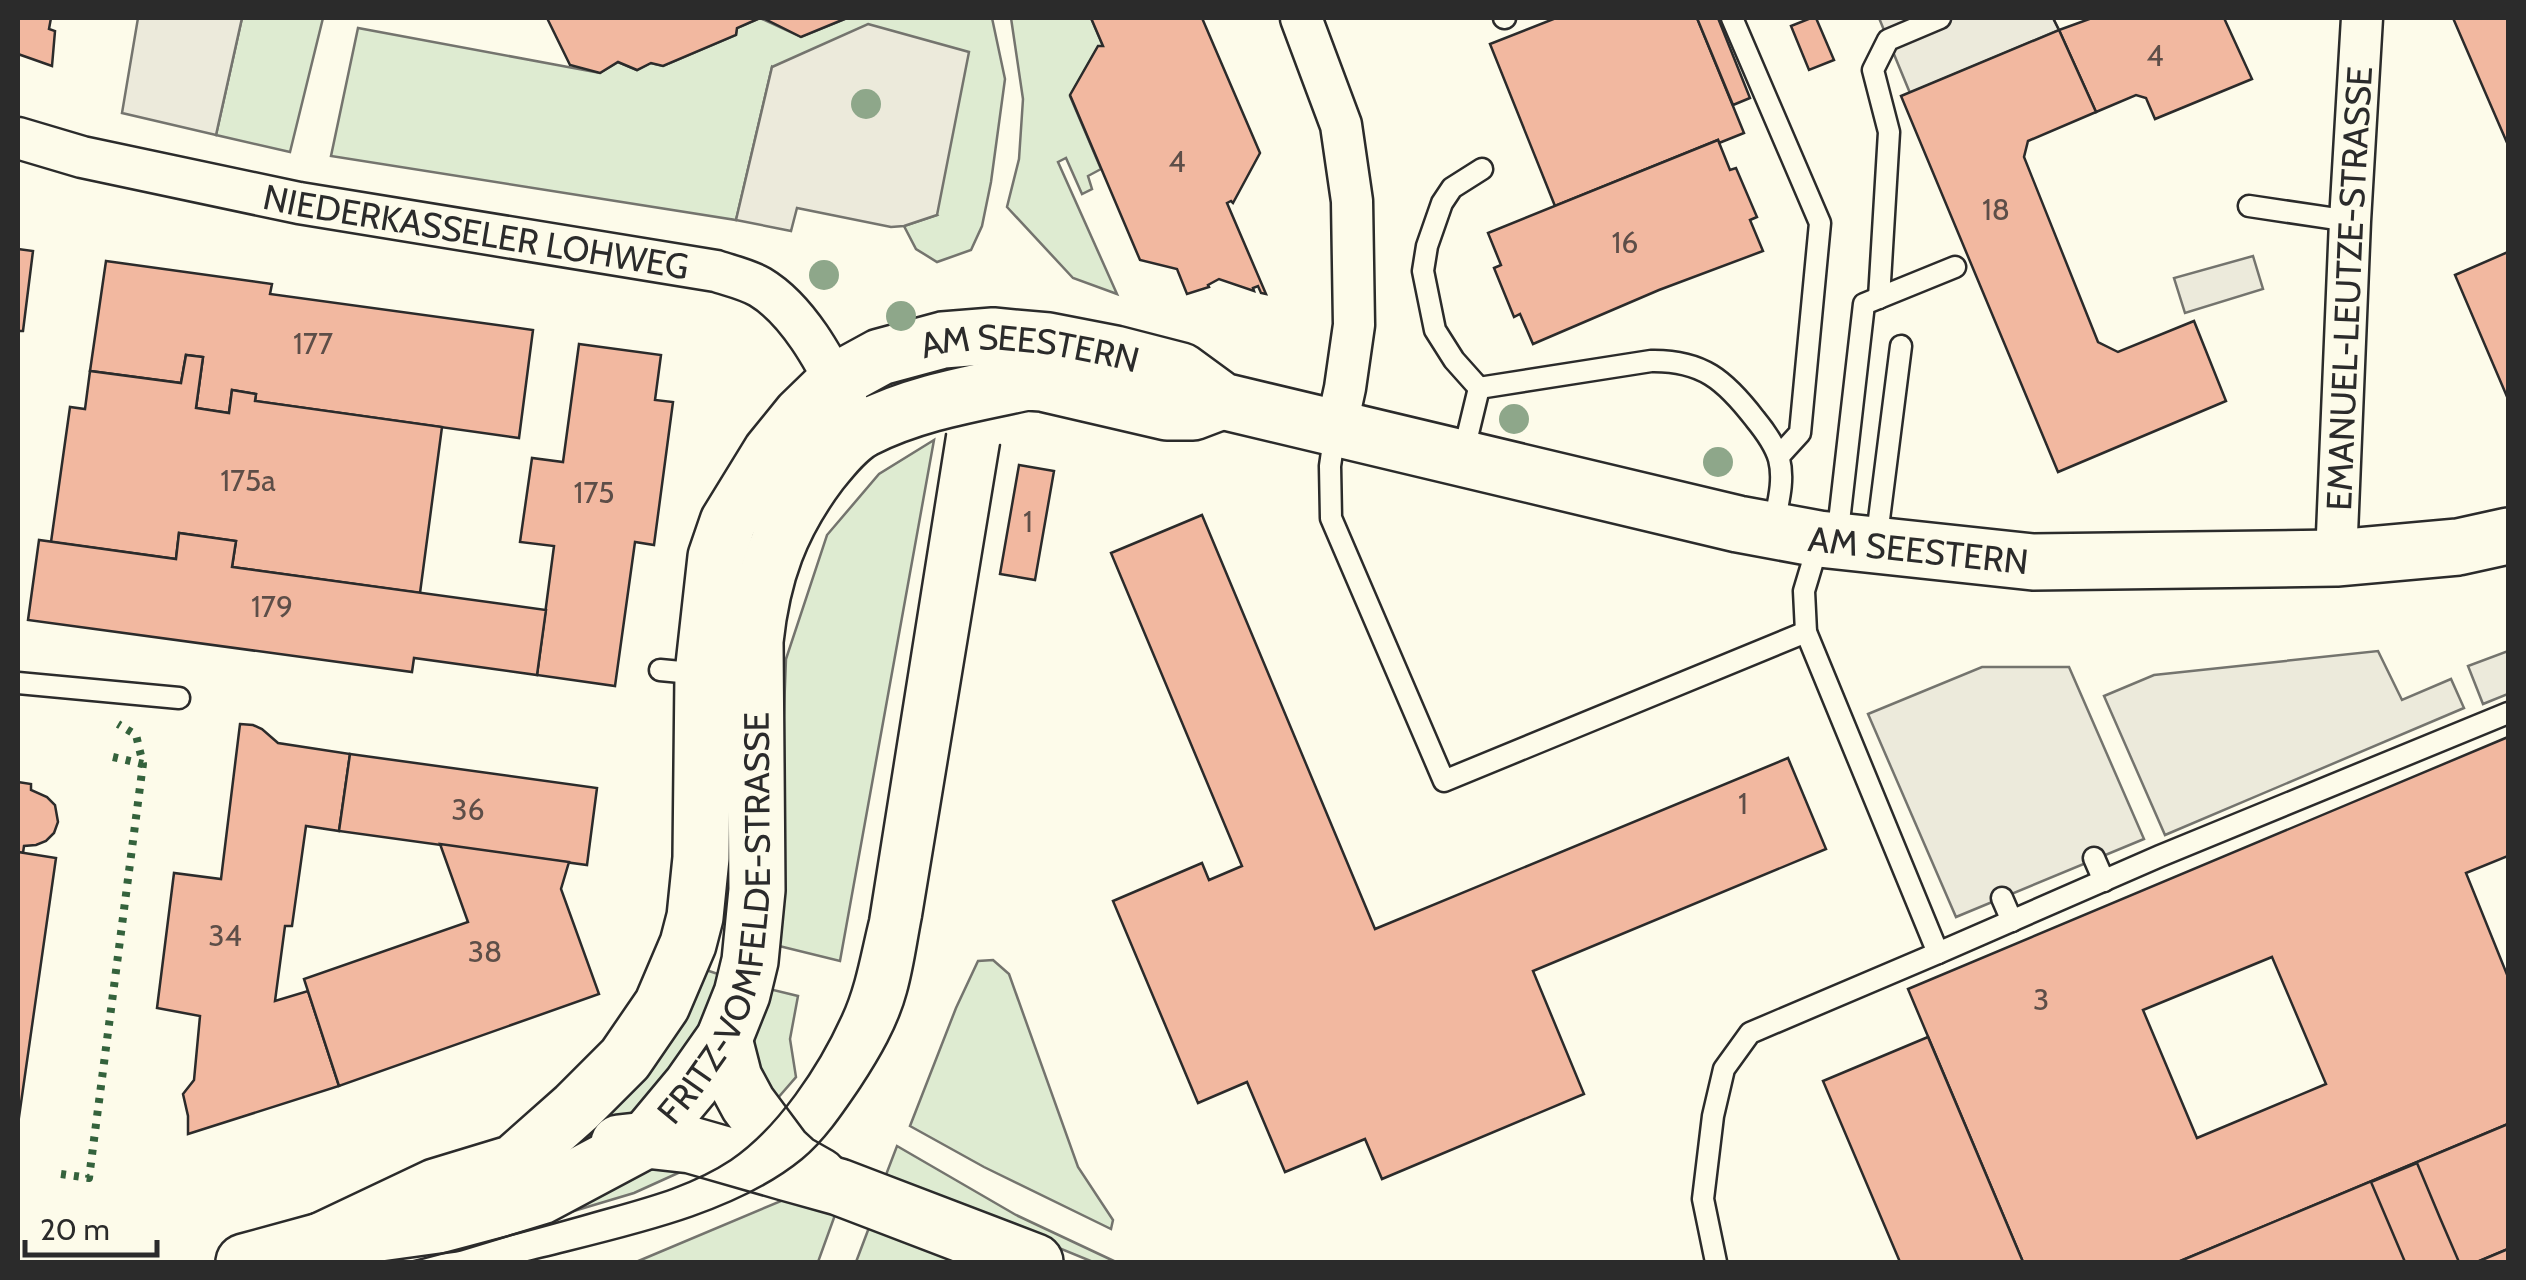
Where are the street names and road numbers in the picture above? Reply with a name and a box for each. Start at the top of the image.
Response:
street label: EMANUEL-LEUTZE-STRASSE [2316,65,2381,511]
street label: NIEDERKASSELER LOHWEG [259,175,692,288]
street label: AM SEESTERN [915,314,1144,381]
street label: AM SEESTERN [1806,516,2031,583]
street label: FRITZ-VOMFELDE-STRASSE [648,712,779,1132]

